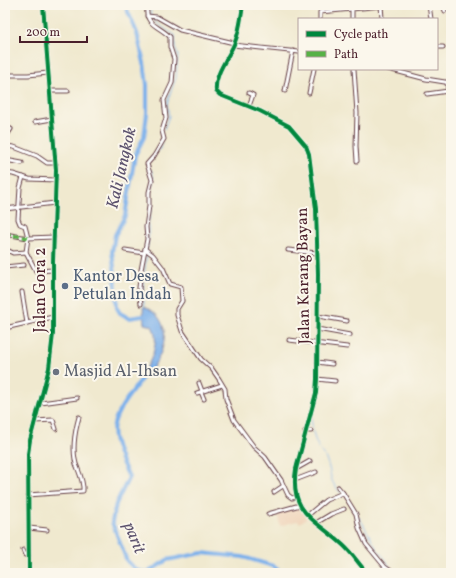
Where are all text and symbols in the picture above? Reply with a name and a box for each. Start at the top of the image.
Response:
scale bar [20,18,87,44]
legend [298,18,438,70]
text: 200 m [26,25,60,41]
text: Cycle path [334,27,389,43]
text: Path [334,47,358,63]
water label: Kali Jangkok [101,125,143,211]
street label: Jalan Karang Bayan [292,207,316,345]
street label: Jalan Gora 2 [30,247,52,333]
place label: Kantor Desa Petulan Indah [73,266,171,306]
marker: Kantor Desa Petulan Indah [60,281,70,291]
place label: Masjid Al-Ihsan [64,361,177,383]
marker: Masjid Al-Ihsan [51,367,61,377]
water label: parit [117,519,151,558]

